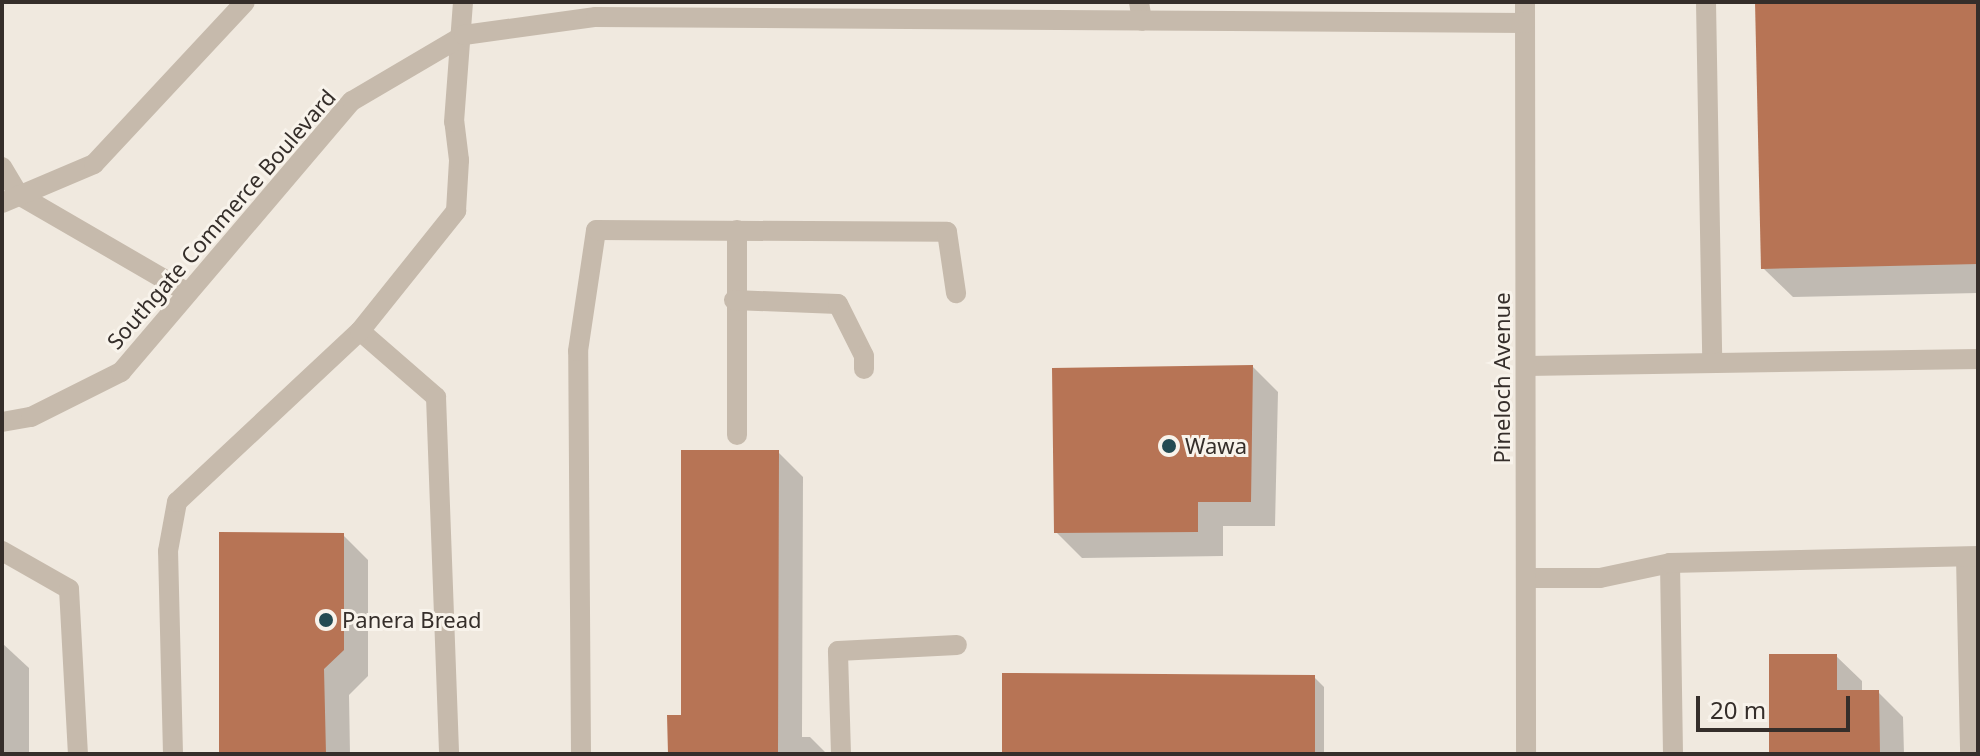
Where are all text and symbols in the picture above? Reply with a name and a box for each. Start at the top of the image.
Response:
street label: Southgate Commerce Boulevard [101,84,341,354]
street label: Pineloch Avenue [1489,292,1515,464]
place label: Wawa [1185,433,1247,459]
marker: Wawa [1160,437,1178,455]
place label: Panera Bread [342,607,482,633]
marker: Panera Bread [317,611,335,629]
scale bar [1700,680,1854,730]
text: 20 m [1710,693,1766,726]

